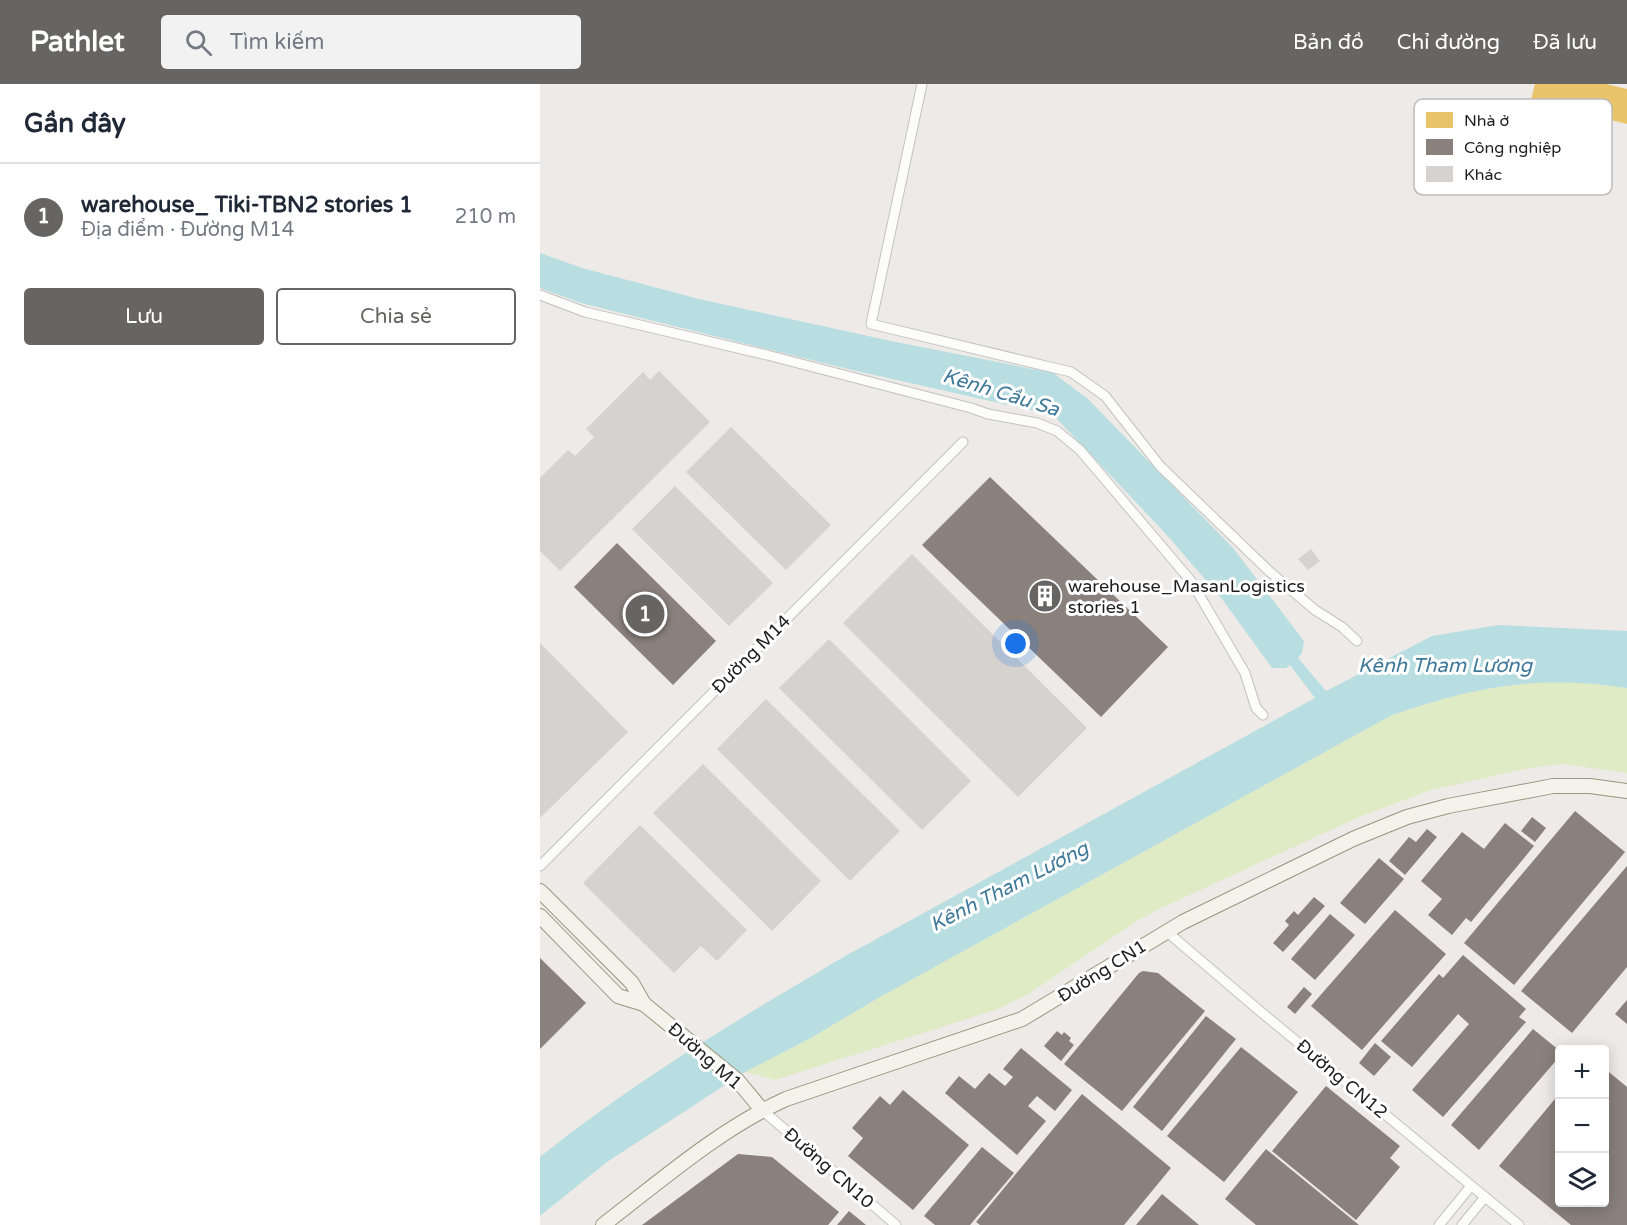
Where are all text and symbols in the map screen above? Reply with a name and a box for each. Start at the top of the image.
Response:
search box [161,15,581,69]
text: Pathlet [30,25,125,59]
icon: search [182,26,215,59]
text: Tìm kiếm [230,29,324,55]
text: Bản đồ [1293,30,1364,55]
text: Chỉ đường [1397,30,1500,55]
text: Đã lưu [1533,30,1597,55]
legend [1414,99,1612,195]
text: Gần đây [24,108,126,139]
text: Nhà ở [1464,111,1509,131]
text: Công nghiệp [1464,138,1561,158]
text: Khác [1464,165,1502,185]
text: warehouse_ Tiki-TBN2 stories 1 [81,192,413,218]
text: 1 [37,205,50,229]
text: 210 m [455,205,516,229]
text: Địa điểm · Đường M14 [81,218,294,242]
button: Lưu [24,288,264,345]
button: Chia sẻ [276,288,516,345]
water label: Kênh Cầu Sa [940,364,1062,422]
place label: warehouse_MasanLogistics stories 1 [1068,575,1305,618]
building icon: warehouse_MasanLogistics stories 1 [1027,578,1063,614]
pin: 1 [626,592,664,636]
street label: Đường M14 [707,610,795,698]
your location [1001,629,1030,658]
water label: Kênh Tham Lương [1358,654,1533,678]
water label: Kênh Tham Lương [926,836,1094,937]
street label: Đường CN1 [1053,935,1151,1007]
street label: Đường M1 [663,1018,747,1094]
street label: Đường CN12 [1292,1035,1392,1123]
map controls [1555,1045,1609,1207]
button: + [1555,1045,1609,1099]
button: − [1555,1099,1609,1153]
street label: Đường CN10 [779,1123,879,1213]
button: layers [1555,1153,1609,1207]

